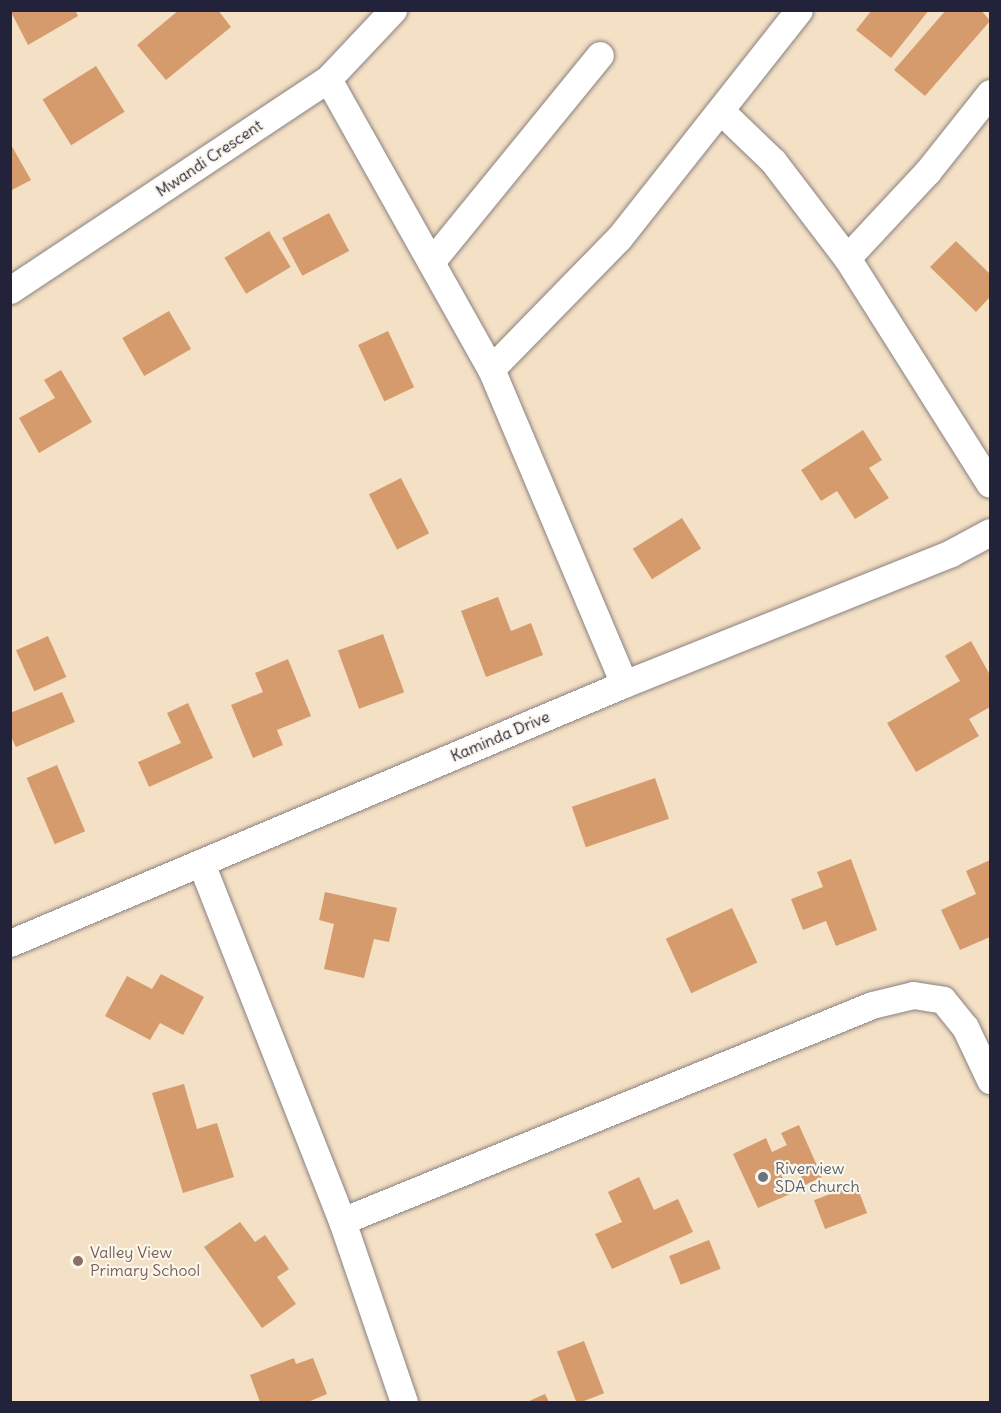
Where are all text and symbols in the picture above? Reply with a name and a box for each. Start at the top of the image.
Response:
street label: Mwandi Crescent [152,115,266,201]
street label: Kaminda Drive [447,706,553,766]
place label: Riverview SDA church [775,1158,860,1196]
marker: Riverview SDA church [756,1170,770,1184]
place label: Valley View Primary School [90,1242,200,1280]
marker: Valley View Primary School [71,1254,85,1268]

